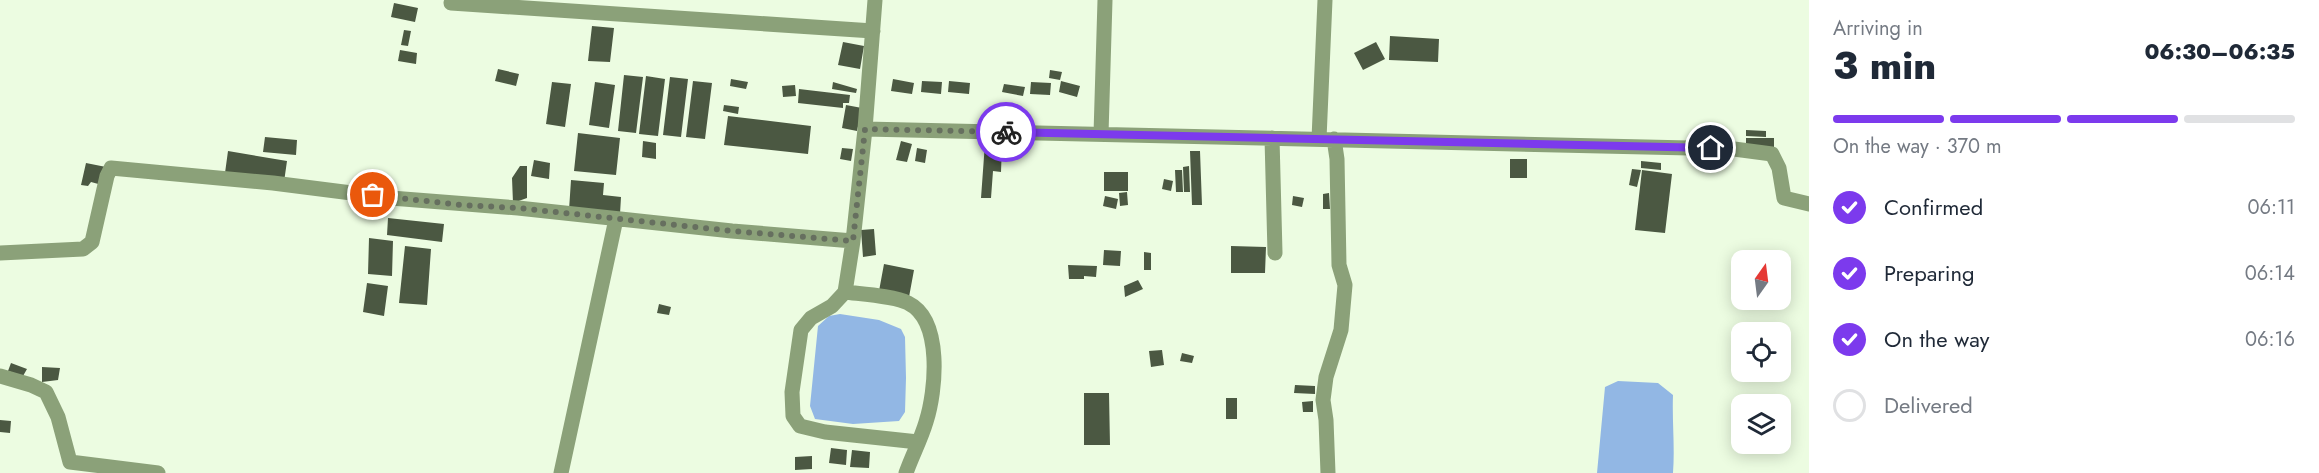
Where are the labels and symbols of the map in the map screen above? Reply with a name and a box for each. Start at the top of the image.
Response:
courier [976,102,1036,162]
pin [1685,122,1736,173]
pin [347,169,398,220]
north arrow [1731,250,1791,310]

